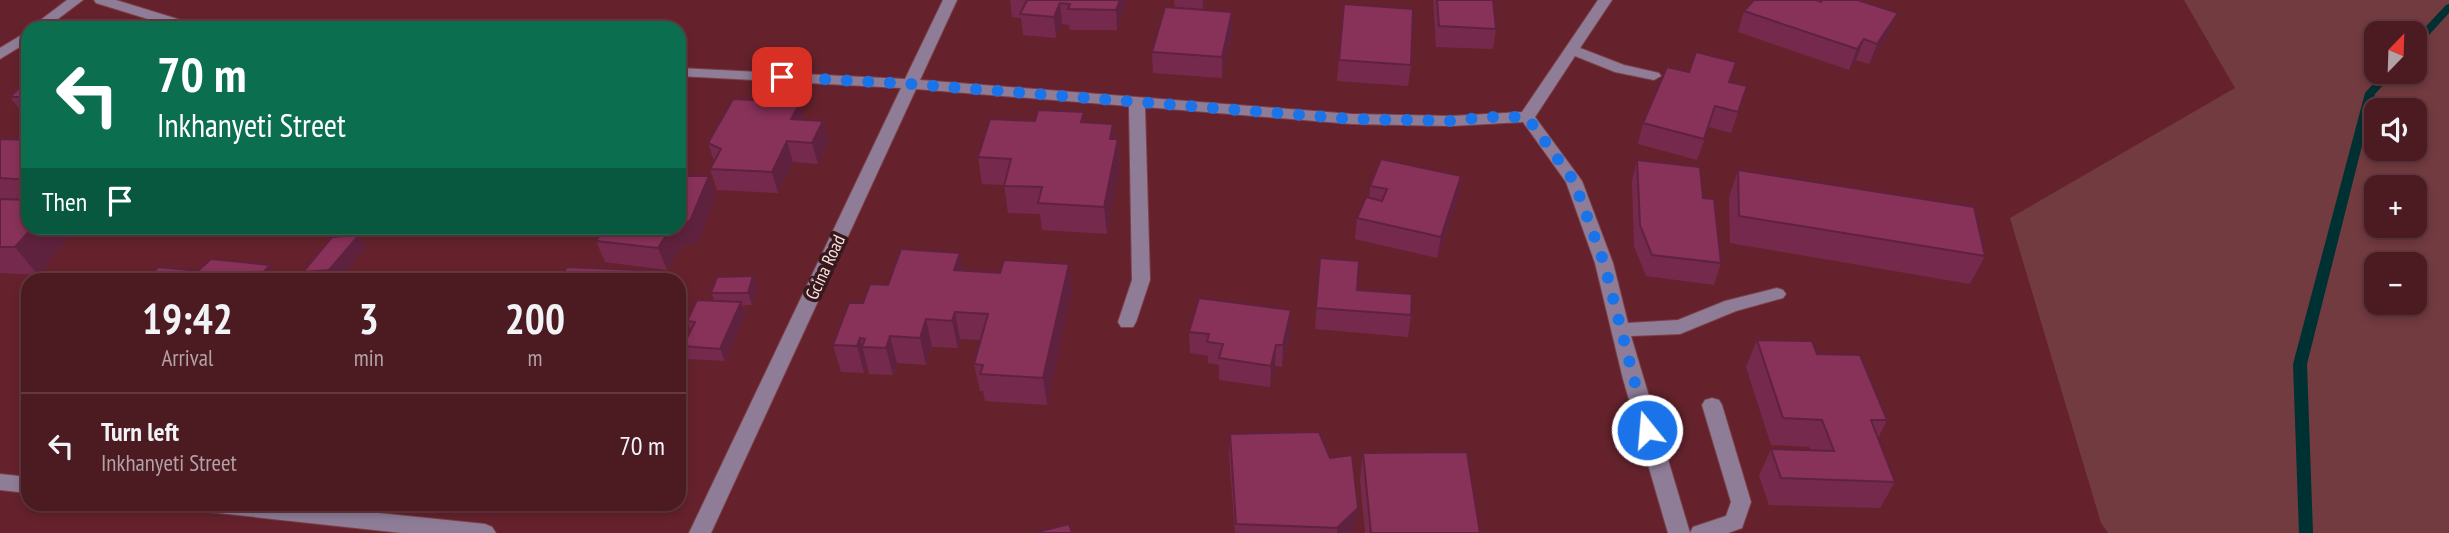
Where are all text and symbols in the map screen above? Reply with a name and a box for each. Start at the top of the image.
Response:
north arrow [2364,21,2427,84]
map controls [2364,21,2427,315]
text: 70 m [157,42,246,106]
pin [752,47,812,107]
icon: left [42,49,133,140]
icon: arrive [763,58,801,96]
button: sound [2364,98,2427,161]
text: Inkhanyeti Street [157,104,346,146]
button: + [2364,175,2427,238]
icon: arrive [101,182,139,220]
text: Then [42,185,87,218]
street label: Gcina Road [800,231,850,303]
button: − [2364,252,2427,315]
text: 19:42 [142,291,233,346]
text: 3 [359,291,379,346]
text: 200 [505,291,565,346]
text: Arrival [161,343,213,372]
text: min [354,343,384,372]
text: m [527,343,542,372]
position arrow [1610,393,1684,467]
text: Turn left [101,415,179,448]
icon: left [42,427,80,465]
text: 70 m [619,429,665,462]
text: Inkhanyeti Street [101,448,237,477]

